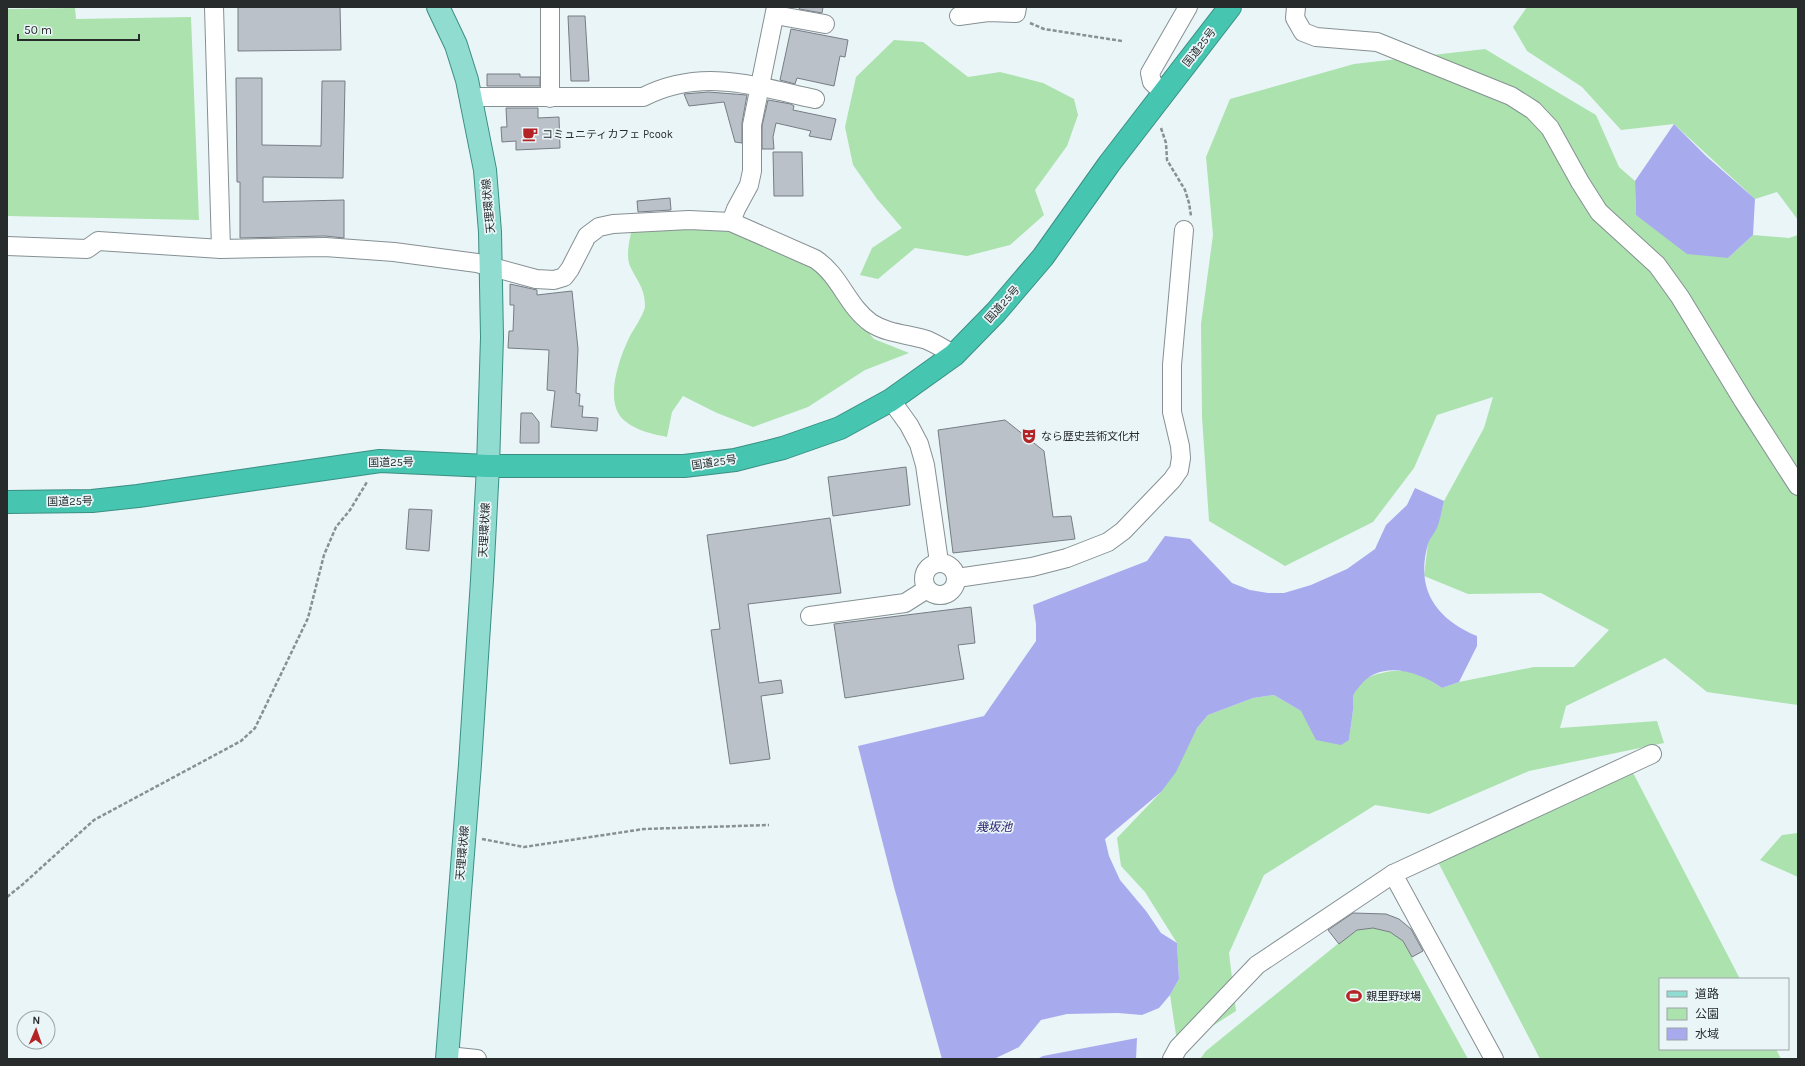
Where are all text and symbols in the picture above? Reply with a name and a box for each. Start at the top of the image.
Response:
scale bar [18,16,139,42]
text: 50 m [24,23,52,37]
street label: 国道25号 [1180,25,1219,69]
cafe icon: コミュニティカフェ Pcook [521,125,539,143]
place label: コミュニティカフェ Pcook [542,128,673,141]
street label: 天理環状線 [480,178,497,234]
street label: 国道25号 [982,283,1022,326]
theatre icon: なら歴史芸術文化村 [1020,427,1038,445]
place label: なら歴史芸術文化村 [1041,430,1140,443]
street label: 国道25号 [691,453,738,472]
street label: 国道25号 [368,456,414,469]
street label: 国道25号 [47,495,93,508]
street label: 天理環状線 [477,502,492,558]
water label: 幾坂池 [976,820,1013,834]
street label: 天理環状線 [454,825,471,881]
legend [1659,978,1789,1050]
sports icon: 親里野球場 [1345,987,1363,1005]
text: 道路 [1695,987,1719,1001]
place label: 親里野球場 [1366,990,1421,1003]
text: 公園 [1695,1007,1719,1021]
north arrow [16,1010,56,1050]
text: N [32,1014,41,1027]
text: 水域 [1695,1027,1719,1041]

